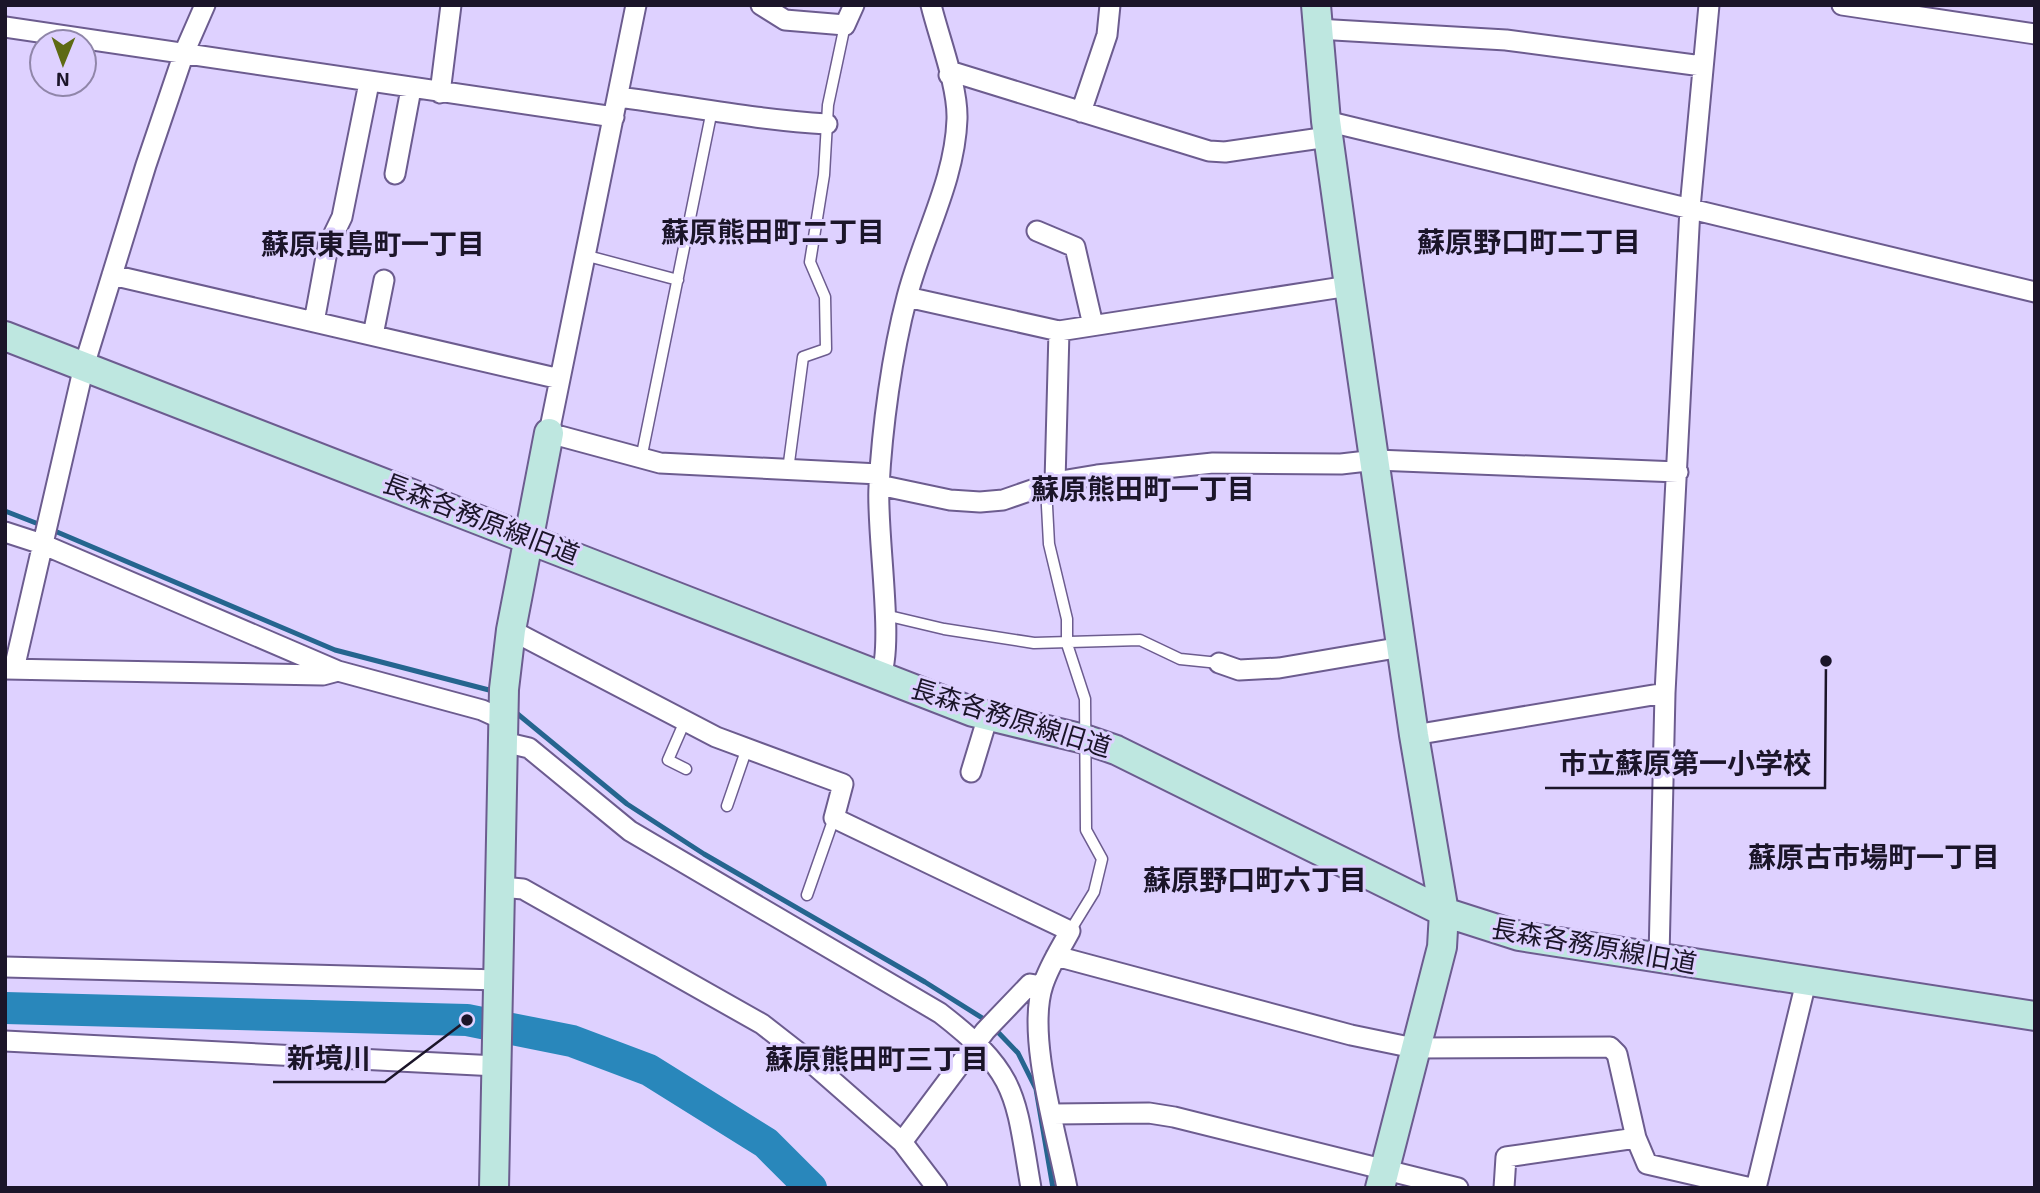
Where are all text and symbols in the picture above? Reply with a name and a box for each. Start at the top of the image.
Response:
north arrow [28,28,98,98]
text: N [56,69,70,92]
district label: 蘇原熊田町二丁目 [661,214,885,248]
district label: 蘇原野口町二丁目 [1417,224,1641,258]
district label: 蘇原東島町一丁目 [261,226,485,260]
street label: 長森各務原線旧道 [379,466,584,569]
district label: 蘇原熊田町一丁目 [1031,471,1255,505]
street label: 長森各務原線旧道 [907,671,1115,762]
callout: 市立蘇原第一小学校 [1545,739,1825,788]
text: 市立蘇原第一小学校 [1559,745,1811,779]
district label: 蘇原古市場町一丁目 [1748,839,2000,873]
district label: 蘇原野口町六丁目 [1143,862,1367,896]
street label: 長森各務原線旧道 [1489,911,1699,978]
callout: 新境川 [273,1033,385,1082]
text: 新境川 [287,1040,371,1074]
district label: 蘇原熊田町三丁目 [765,1041,989,1075]

